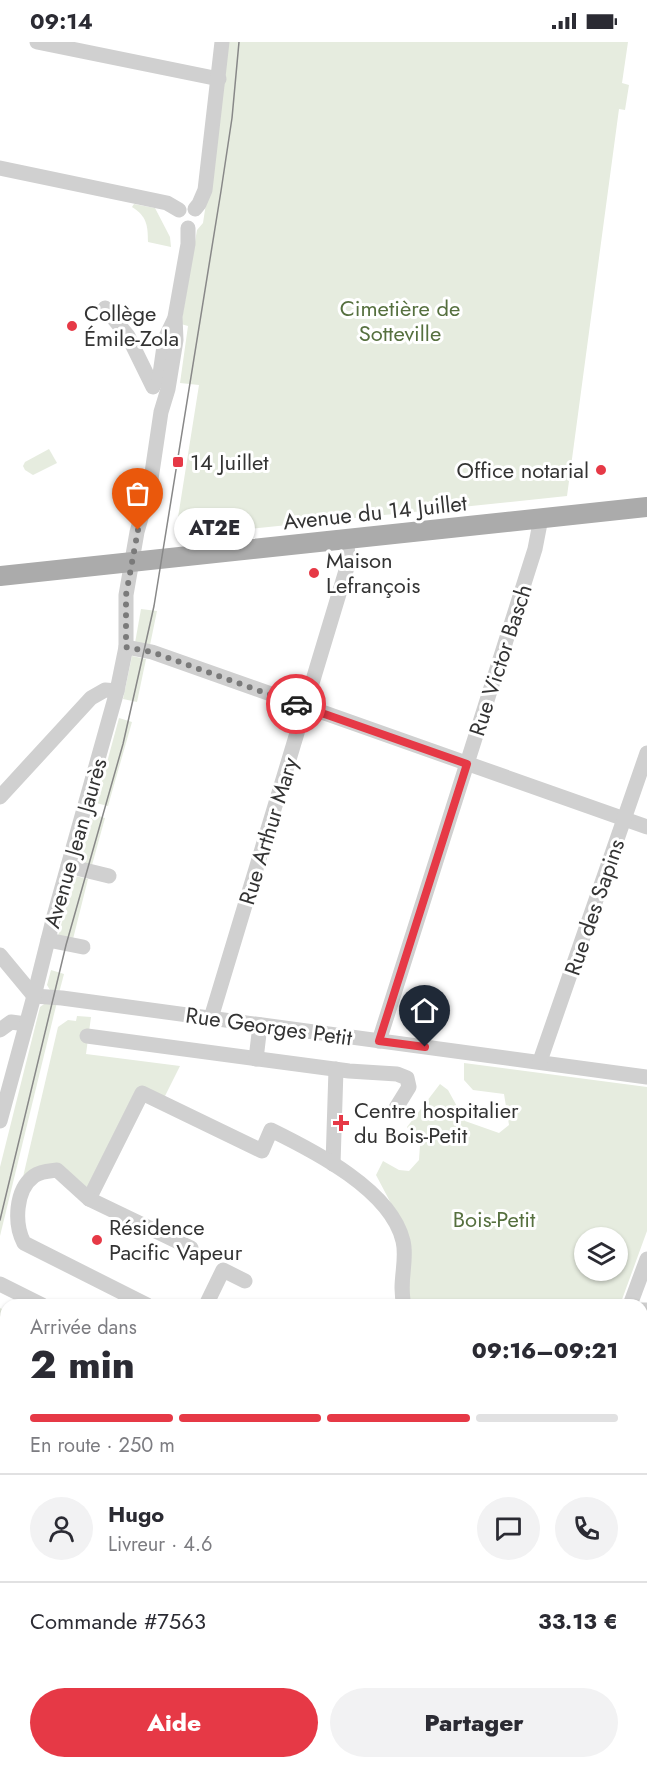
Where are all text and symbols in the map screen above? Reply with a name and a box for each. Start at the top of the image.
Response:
text: 09:14 [30,5,93,37]
park label: Cimetière de Sotteville [340,292,460,349]
place label: Collège Émile-Zola [84,297,179,354]
marker: Collège Émile-Zola [65,319,79,333]
place label: 14 Juillet [190,446,269,478]
place label: Office notarial [457,454,589,486]
marker: 14 Juillet [171,455,185,469]
marker: Office notarial [594,463,608,477]
pin [112,468,163,530]
icon: bag [121,477,154,510]
street label: Avenue du 14 Juillet [282,486,469,538]
callout: AT2E [174,509,255,551]
text: AT2E [189,514,240,543]
place label: Maison Lefrançois [326,544,420,601]
marker: Maison Lefrançois [307,566,321,580]
street label: Rue Victor Basch [460,580,540,740]
courier [266,674,326,734]
icon: car [280,688,313,721]
street label: Rue Arthur Mary [230,753,306,909]
street label: Avenue Jean Jaurès [35,754,115,932]
street label: Rue des Sapins [556,834,632,980]
pin [399,985,450,1047]
icon: home [408,994,441,1027]
street label: Rue Georges Petit [184,998,355,1054]
place label: Centre hospitalier du Bois-Petit [354,1094,519,1151]
marker: Centre hospitalier du Bois-Petit [332,1114,350,1132]
park label: Bois-Petit [453,1203,536,1235]
place label: Résidence Pacific Vapeur [109,1211,243,1268]
map controls [574,1227,628,1281]
button: layers [574,1227,628,1281]
marker: Résidence Pacific Vapeur [90,1233,104,1247]
text: Arrivée dans [30,1313,137,1342]
text: 09:16–09:21 [472,1334,618,1366]
text: 2 min [30,1336,135,1393]
text: En route · 250 m [30,1431,175,1460]
button: person [30,1497,93,1560]
button: chat [477,1497,540,1560]
button: phone [555,1497,618,1560]
text: Hugo [108,1498,164,1530]
text: Livreur · 4.6 [108,1530,212,1559]
text: Commande #7563 [30,1605,206,1637]
text: 33.13 € [538,1605,618,1637]
button: Aide [30,1688,318,1757]
button: Partager [330,1688,618,1757]

